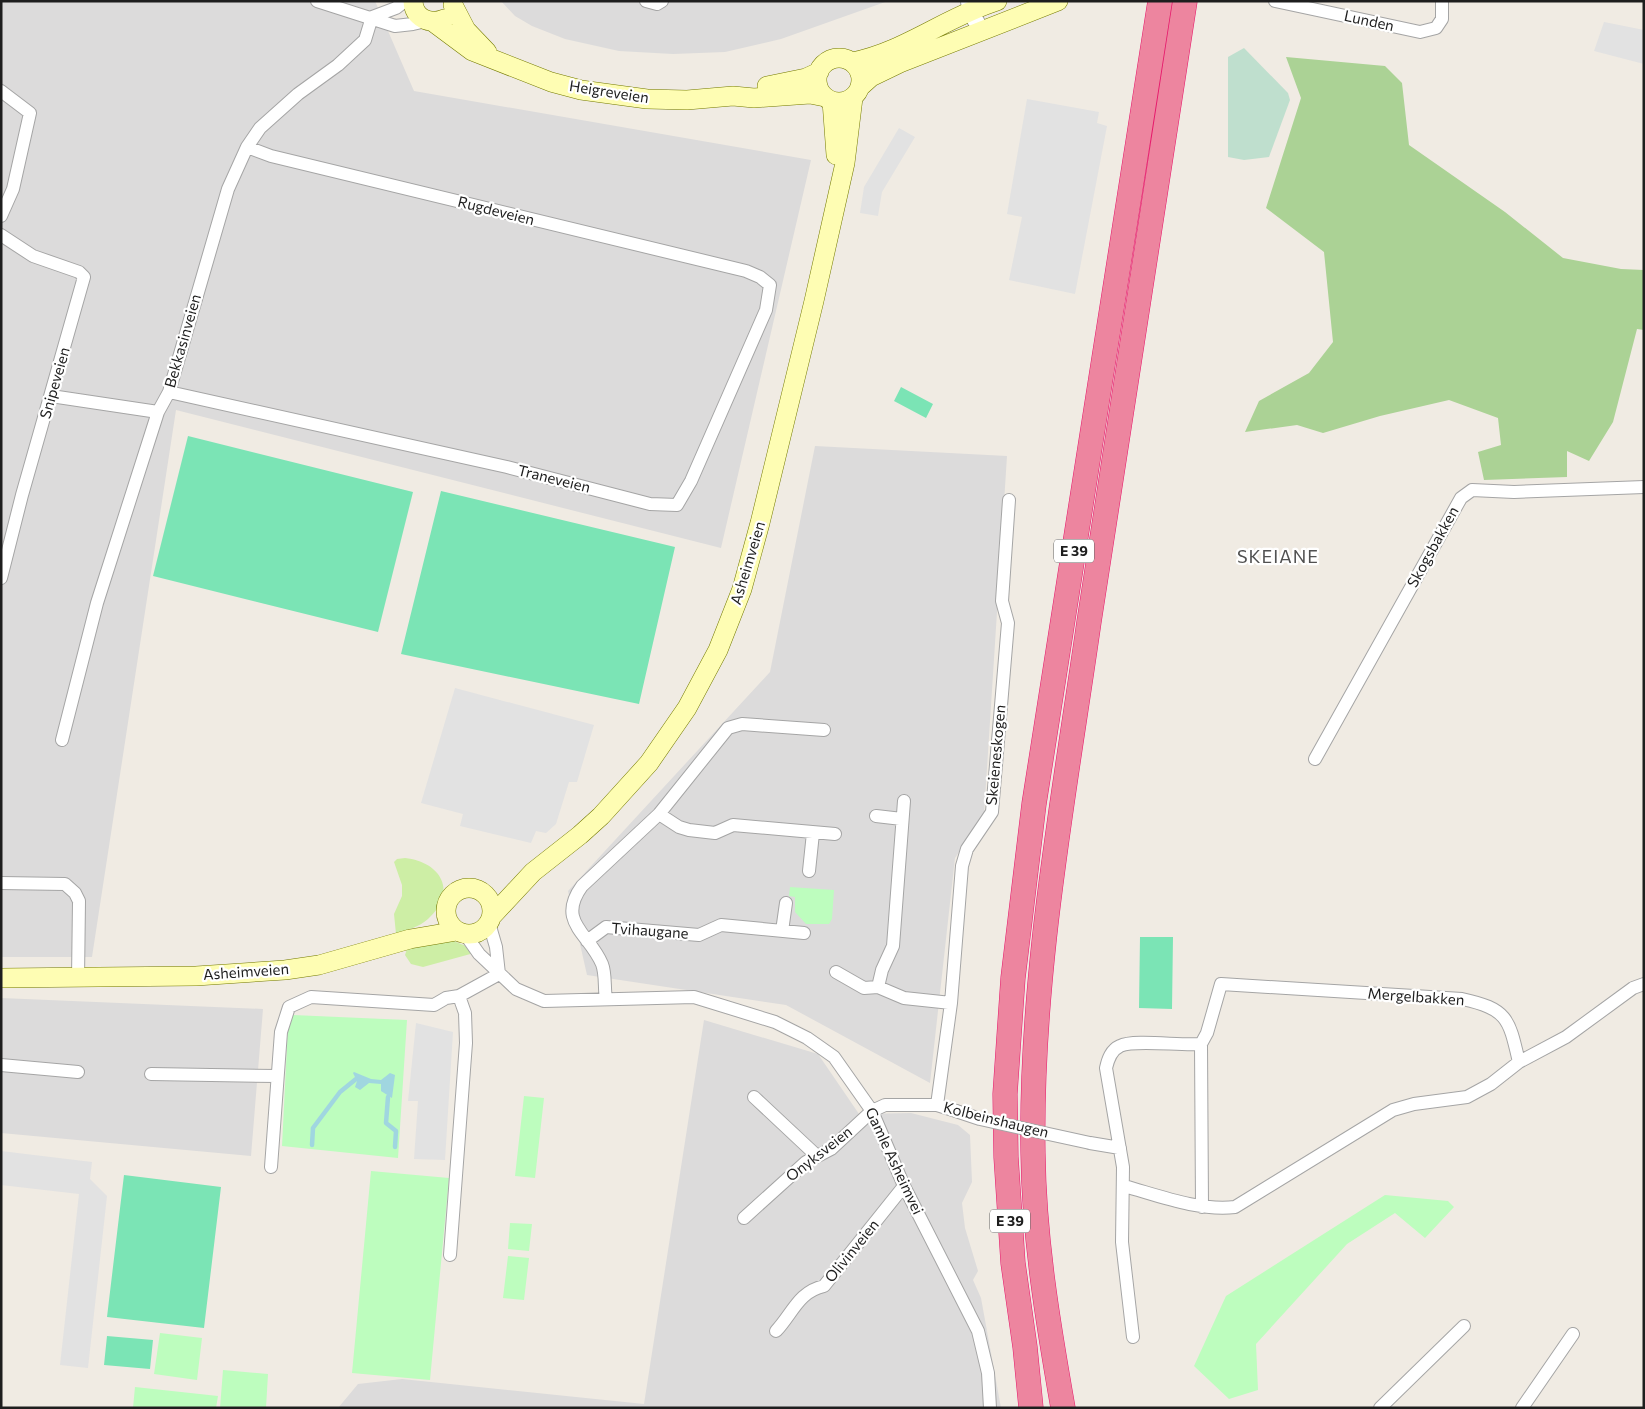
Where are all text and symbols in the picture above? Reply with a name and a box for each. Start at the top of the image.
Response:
street label: Lunden [1343,6,1396,34]
street label: Heigreveien [568,76,650,106]
street label: Rugdeveien [456,192,536,228]
street label: Bekkasinveien [160,292,204,390]
street label: Snipeveien [35,345,73,421]
street label: Traneveien [516,460,592,496]
street label: Skogsbakken [1403,503,1462,590]
street label: Asheimveien [726,519,768,607]
road number: E 39 [1054,540,1094,562]
district label: SKEIANE [1237,545,1319,567]
street label: Skeieneskogen [982,704,1008,806]
street label: Tvihaugane [611,918,689,942]
street label: Asheimveien [202,959,290,983]
street label: Mergelbakken [1367,984,1465,1008]
street label: Kolbeinshaugen [942,1097,1051,1141]
street label: Gamle Asheimvei [862,1104,928,1217]
street label: Onyksveien [782,1122,855,1185]
road number: E 39 [990,1210,1030,1232]
street label: Olivinveien [820,1215,882,1285]

